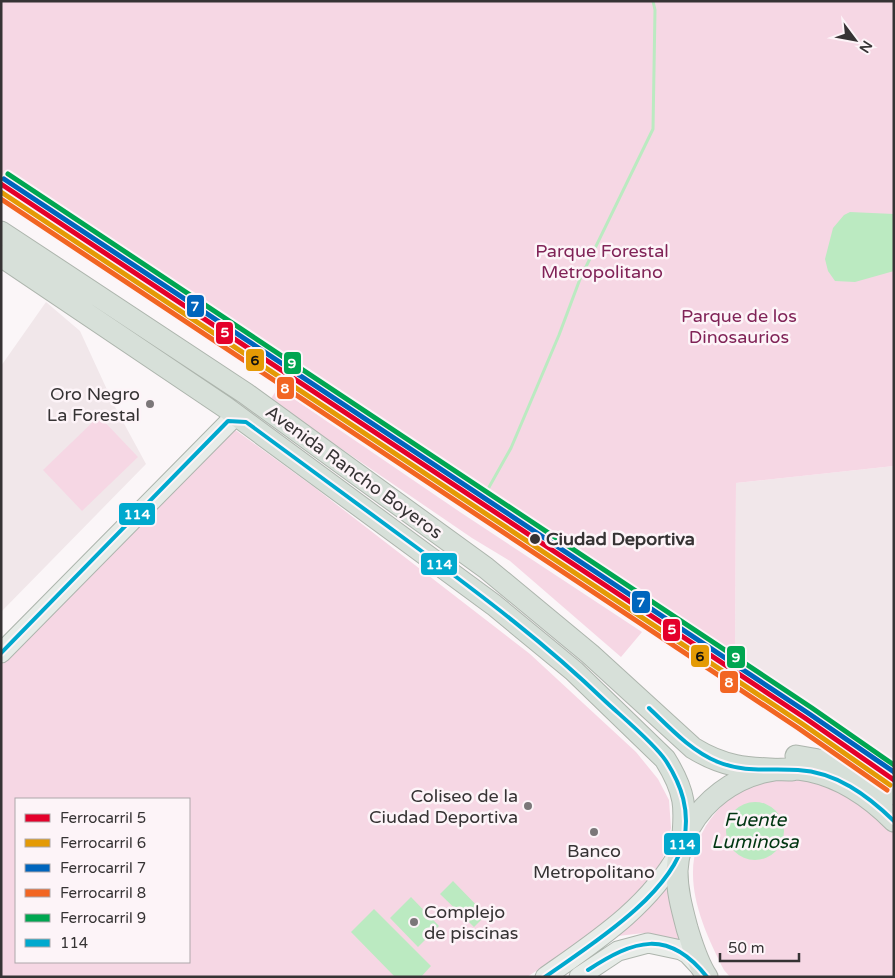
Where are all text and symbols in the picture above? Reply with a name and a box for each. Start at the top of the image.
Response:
north arrow [830,15,880,65]
text: N [855,37,876,56]
park label: Parque Forestal Metropolitano [535,240,669,283]
line badge: 7 [186,294,205,318]
text: 7 [191,298,200,315]
park label: Parque de los Dinosaurios [681,305,797,348]
line badge: 5 [215,321,234,345]
text: 5 [221,324,230,341]
line badge: 6 [245,348,265,372]
line badge: 9 [283,351,302,375]
text: 6 [251,352,260,369]
text: 9 [288,355,297,372]
line badge: 8 [276,376,295,400]
text: 8 [281,380,290,397]
place label: Oro Negro La Forestal [47,383,140,426]
marker: Oro Negro La Forestal [144,398,156,410]
street label: Avenida Rancho Boyeros [261,400,447,544]
line badge: 114 [118,502,156,526]
text: 114 [124,506,150,523]
place label: Ciudad Deportiva [546,528,695,550]
marker: Ciudad Deportiva [528,532,542,546]
line badge: 114 [420,552,458,576]
text: 114 [426,556,452,573]
line badge: 7 [631,590,651,614]
text: 7 [637,594,646,611]
line badge: 5 [662,618,681,642]
text: 5 [668,621,677,638]
line badge: 6 [690,644,710,668]
line badge: 9 [726,645,746,669]
text: 6 [696,648,705,665]
text: 9 [732,649,741,666]
line badge: 8 [719,670,739,694]
text: 8 [725,674,734,691]
place label: Coliseo de la Ciudad Deportiva [369,785,518,828]
legend [15,798,190,963]
marker: Coliseo de la Ciudad Deportiva [522,800,534,812]
text: Ferrocarril 5 [60,809,146,827]
water label: Fuente Luminosa [711,809,800,853]
marker: Banco Metropolitano [588,826,600,838]
line badge: 114 [663,832,701,856]
text: Ferrocarril 6 [60,834,146,852]
text: 114 [669,836,695,853]
place label: Banco Metropolitano [533,840,655,883]
text: Ferrocarril 7 [60,859,146,877]
text: Ferrocarril 8 [60,884,146,902]
place label: Complejo de piscinas [424,901,519,944]
text: Ferrocarril 9 [60,909,146,927]
marker: Complejo de piscinas [408,916,420,928]
scale bar [720,930,799,962]
text: 114 [60,934,88,952]
text: 50 m [728,939,765,957]

